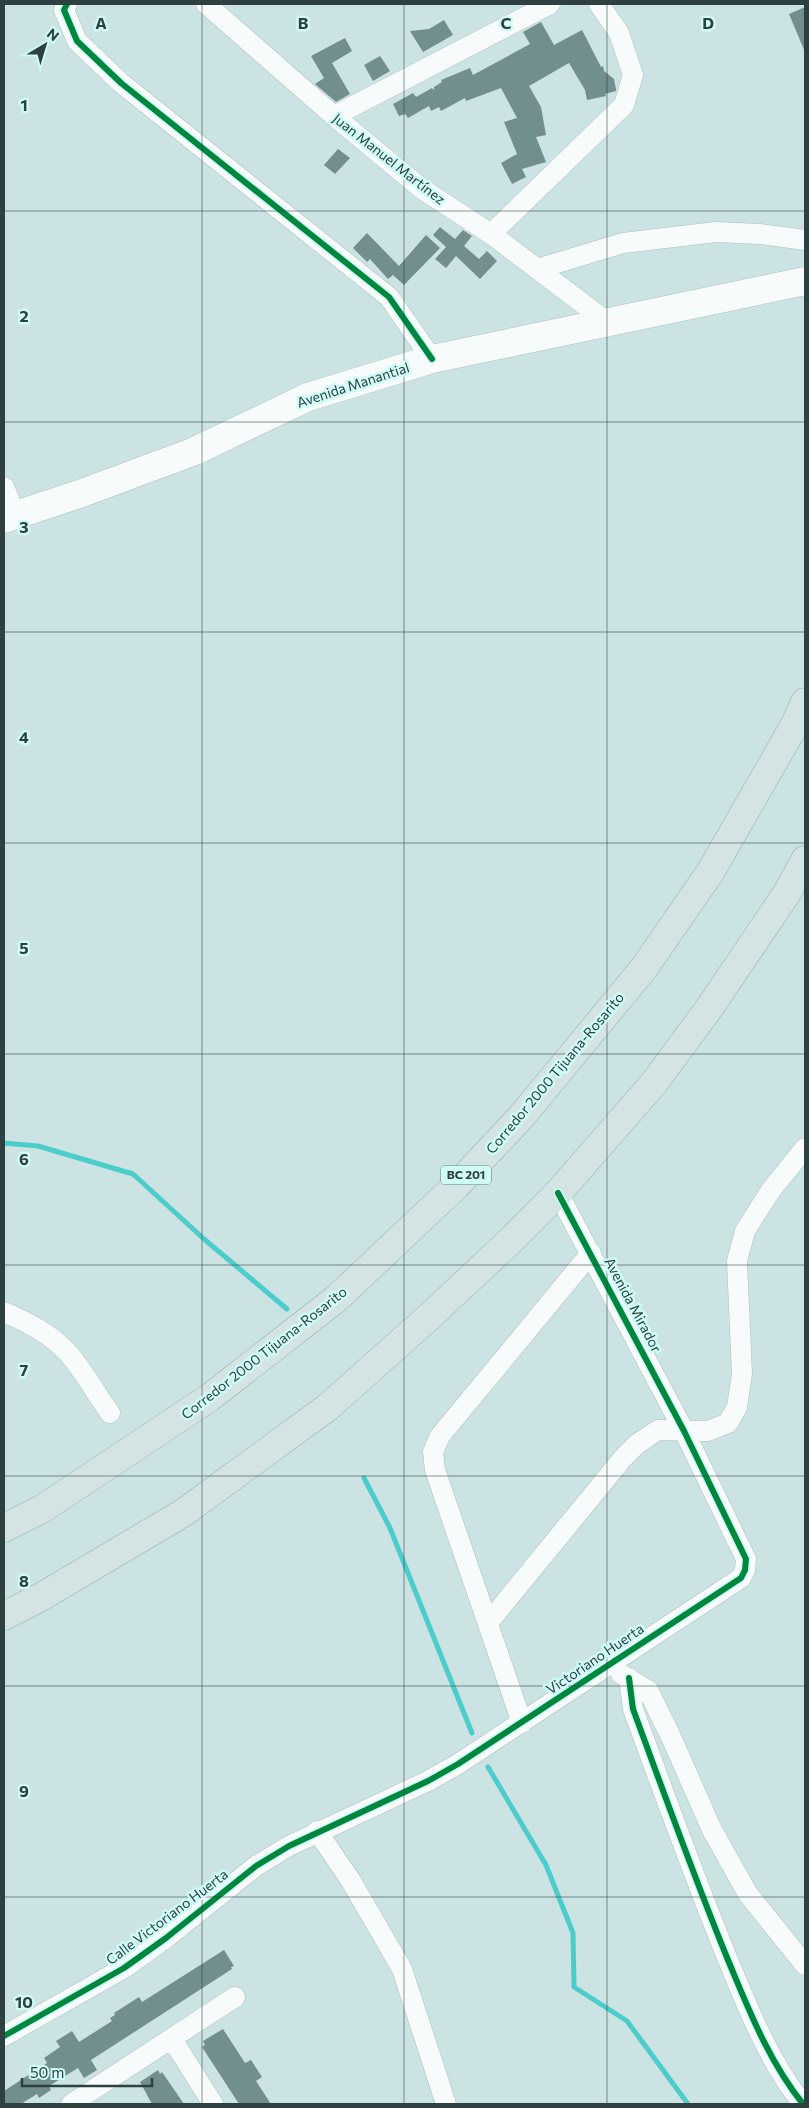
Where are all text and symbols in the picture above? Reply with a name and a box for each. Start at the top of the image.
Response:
text: A [95,13,107,32]
text: B [298,13,309,32]
text: C [501,13,512,32]
text: D [702,13,714,32]
north arrow [20,20,70,70]
text: N [44,24,63,44]
text: 1 [20,95,28,114]
street label: Juan Manuel Martínez [330,109,449,208]
text: 2 [19,306,29,325]
street label: Avenida Manantial [294,358,411,411]
text: 3 [19,517,29,536]
text: 4 [19,727,29,746]
text: 5 [19,938,29,957]
street label: Corredor 2000 Tijuana-Rosarito [482,989,627,1157]
text: 6 [19,1149,29,1168]
road number: BC 201 [441,1166,491,1184]
street label: Avenida Mirador [601,1254,666,1355]
street label: Corredor 2000 Tijuana-Rosarito [178,1283,350,1423]
text: 7 [20,1360,29,1379]
text: 8 [19,1571,29,1590]
street label: Victoriano Huerta [543,1620,647,1698]
text: 9 [19,1781,29,1800]
street label: Calle Victoriano Huerta [102,1865,231,1968]
text: 10 [15,1992,33,2011]
scale bar [22,2056,152,2088]
text: 50 m [30,2063,64,2081]

